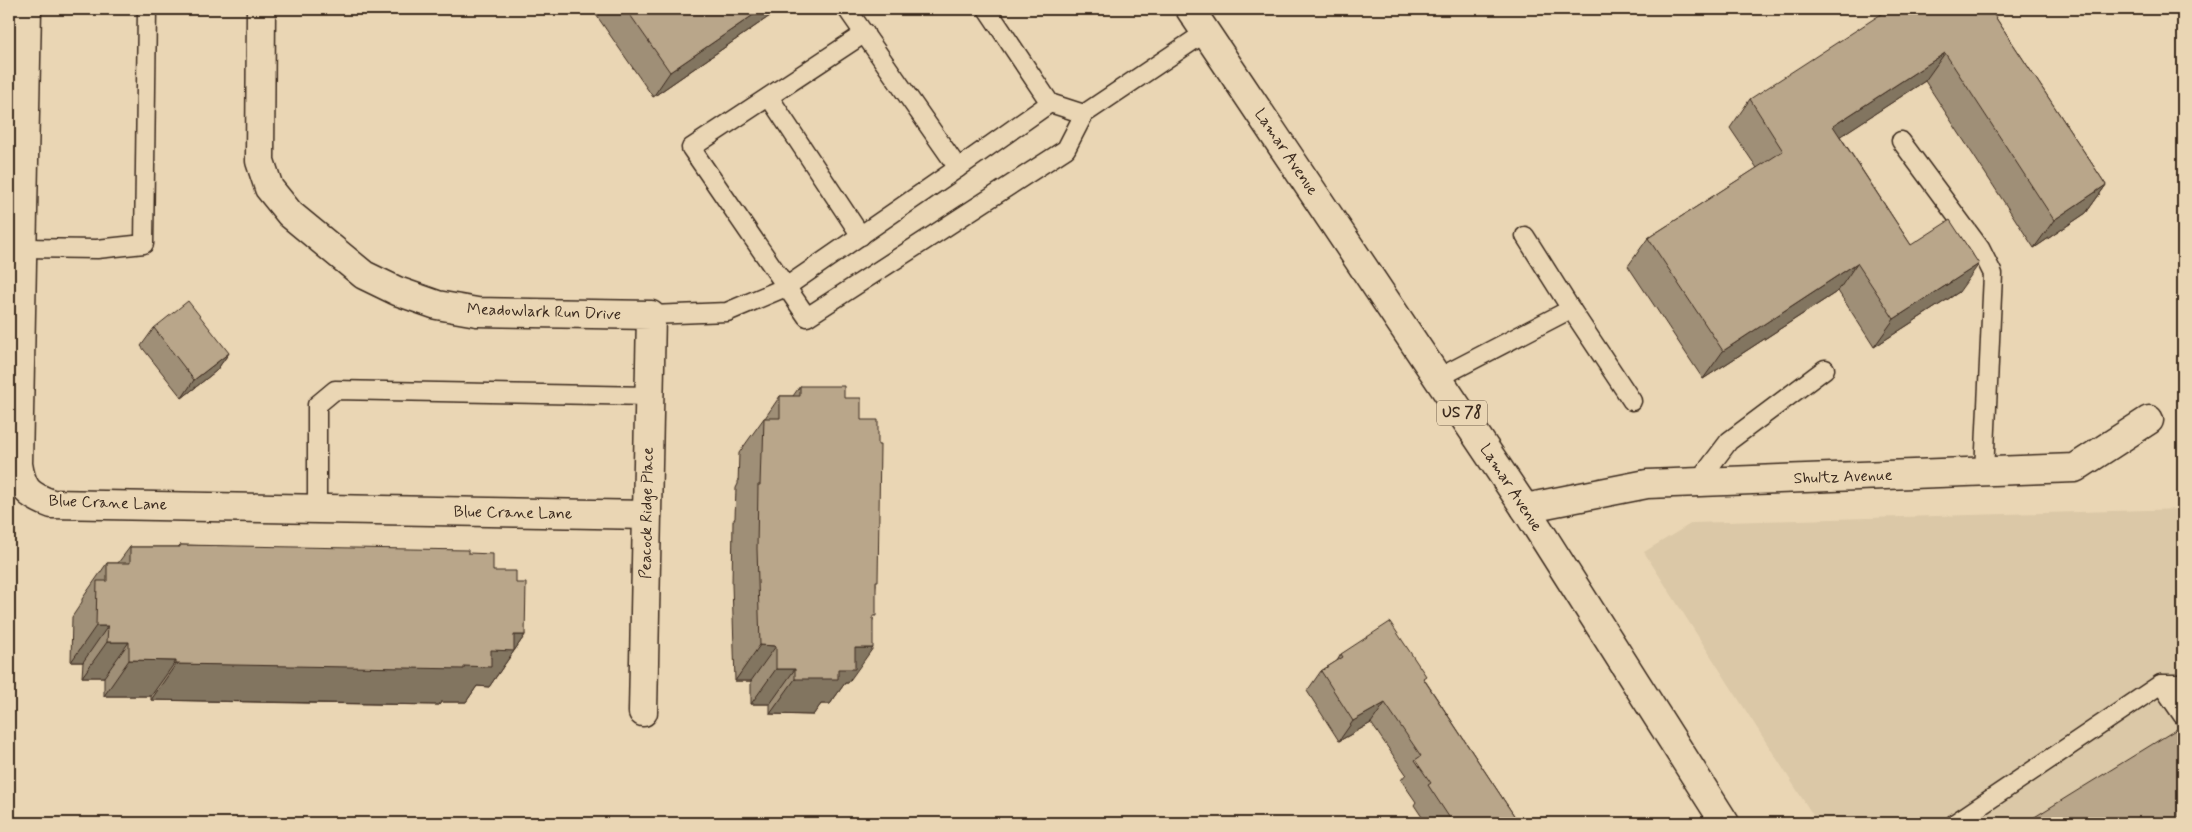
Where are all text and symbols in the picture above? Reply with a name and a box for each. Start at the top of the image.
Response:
street label: Lamar Avenue [1249,104,1323,200]
street label: Meadowlark Run Drive [466,299,622,325]
road number: US 78 [1437,400,1487,426]
street label: Lamar Avenue [1475,440,1547,536]
street label: Peacock Ridge Place [635,447,659,579]
street label: Shultz Avenue [1793,465,1893,489]
street label: Blue Crane Lane [48,490,168,516]
street label: Blue Crane Lane [453,501,573,525]

